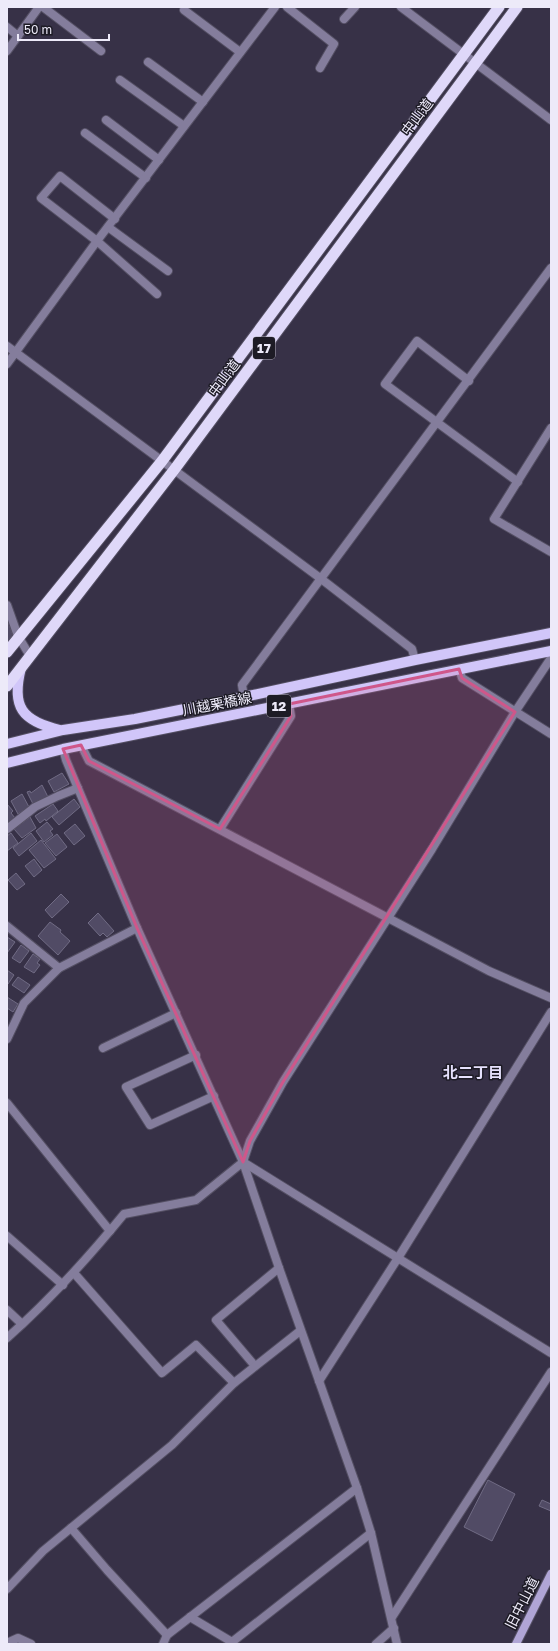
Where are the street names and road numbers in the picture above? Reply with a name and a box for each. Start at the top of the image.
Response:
street label: 中山道 [397,95,436,139]
road number: 17 [253,337,275,359]
street label: 中山道 [204,356,243,400]
street label: 川越栗橋線 [181,688,253,719]
road number: 12 [267,695,291,717]
street label: 旧中山道 [501,1574,542,1632]

